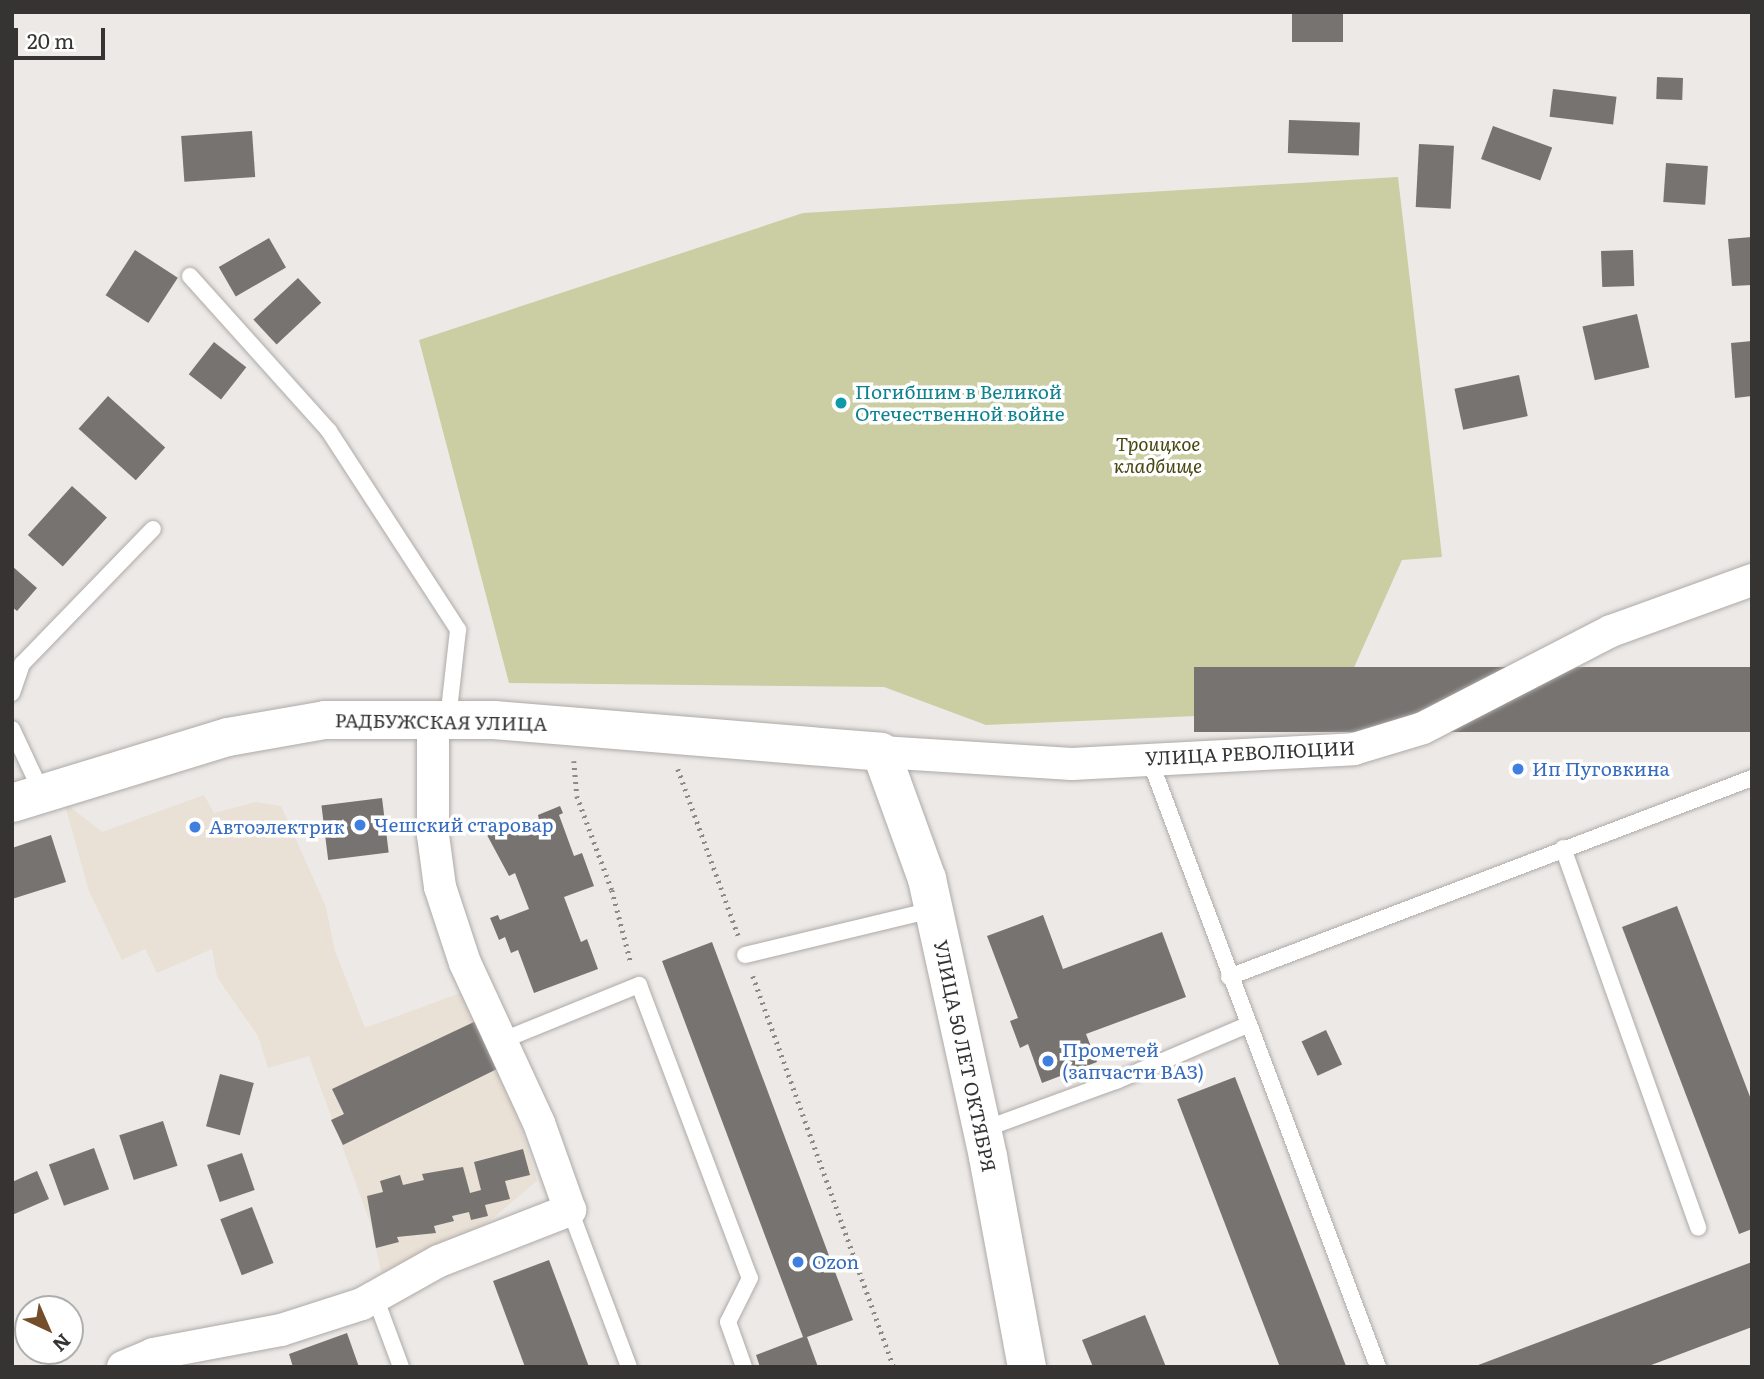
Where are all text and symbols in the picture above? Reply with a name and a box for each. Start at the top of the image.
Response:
scale bar [18,14,108,58]
text: 20 m [27,24,74,55]
place label: Погибшим в Великой Отечественной войне [855,381,1065,425]
marker: Погибшим в Великой Отечественной войне [833,395,849,411]
park label: Троицкое кладбище [1114,433,1202,477]
street label: РАДБУЖСКАЯ УЛИЦА [335,709,547,735]
street label: УЛИЦА РЕВОЛЮЦИИ [1144,736,1356,770]
place label: Ип Пуговкина [1532,758,1670,780]
marker: Ип Пуговкина [1510,761,1526,777]
place label: Чешский старовар [374,814,554,836]
place label: Автоэлектрик [209,816,345,838]
marker: Чешский старовар [352,817,368,833]
marker: Автоэлектрик [187,819,203,835]
street label: УЛИЦА 50 ЛЕТ ОКТЯБРЯ [929,938,1001,1174]
place label: Прометей (запчасти ВАЗ) [1062,1039,1204,1083]
marker: Прометей (запчасти ВАЗ) [1040,1053,1056,1069]
place label: Ozon [812,1251,859,1273]
marker: Ozon [790,1254,806,1270]
north arrow [14,1295,84,1365]
text: N [47,1328,78,1359]

